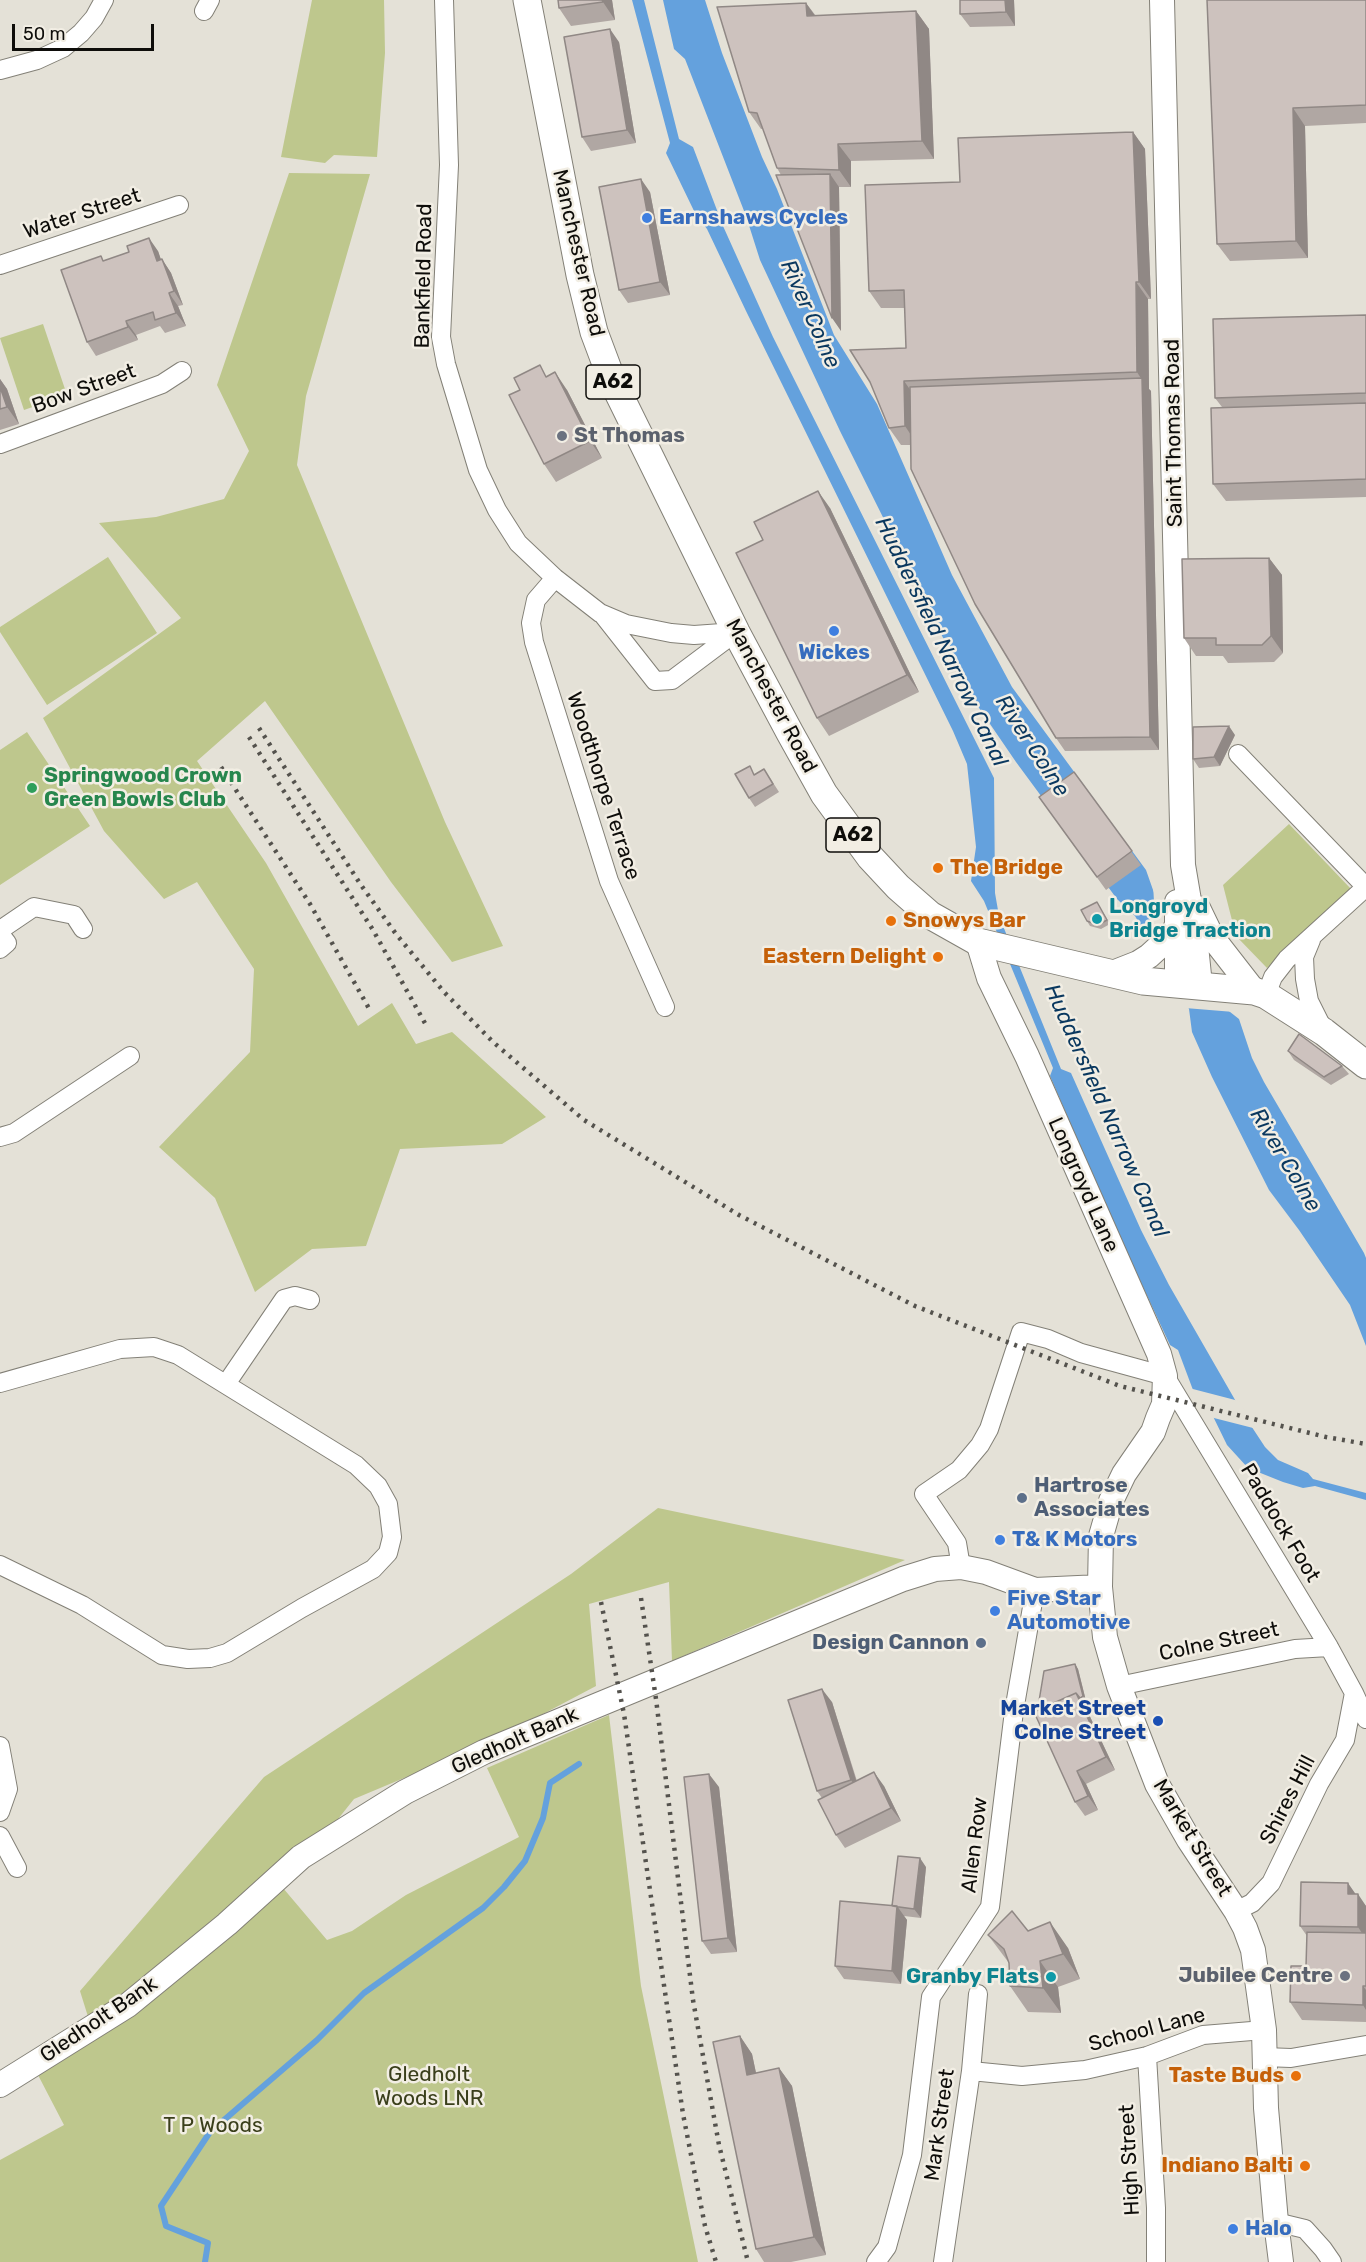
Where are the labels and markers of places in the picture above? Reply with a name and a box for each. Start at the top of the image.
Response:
place label: Earnshaws Cycles [659,205,848,231]
marker: Earnshaws Cycles [640,211,654,225]
place label: St Thomas [574,423,685,449]
marker: St Thomas [555,429,569,443]
marker: Wickes [827,624,841,638]
place label: Wickes [798,640,870,666]
place label: Springwood Crown Green Bowls Club [44,763,242,813]
marker: Springwood Crown Green Bowls Club [25,781,39,795]
place label: The Bridge [950,855,1063,881]
marker: The Bridge [931,861,945,875]
place label: Longroyd Bridge Traction [1109,894,1271,944]
place label: Snowys Bar [903,908,1026,934]
marker: Longroyd Bridge Traction [1090,912,1104,926]
marker: Snowys Bar [884,914,898,928]
place label: Eastern Delight [763,944,926,970]
marker: Eastern Delight [931,950,945,964]
place label: Hartrose Associates [1034,1473,1150,1523]
marker: Hartrose Associates [1015,1491,1029,1505]
place label: T& K Motors [1012,1527,1137,1553]
marker: T& K Motors [993,1533,1007,1547]
place label: Five Star Automotive [1007,1586,1130,1636]
marker: Five Star Automotive [988,1604,1002,1618]
place label: Design Cannon [812,1630,969,1656]
marker: Design Cannon [974,1636,988,1650]
place label: Market Street Colne Street [1000,1696,1146,1746]
marker: Market Street Colne Street [1151,1714,1165,1728]
place label: Jubilee Centre [1178,1963,1333,1989]
place label: Granby Flats [906,1964,1039,1990]
marker: Jubilee Centre [1338,1969,1352,1983]
marker: Granby Flats [1044,1970,1058,1984]
place label: Taste Buds [1169,2063,1284,2089]
marker: Taste Buds [1289,2069,1303,2083]
place label: Indiano Balti [1161,2153,1293,2179]
marker: Indiano Balti [1298,2159,1312,2173]
place label: Halo [1245,2216,1292,2242]
marker: Halo [1226,2222,1240,2236]

